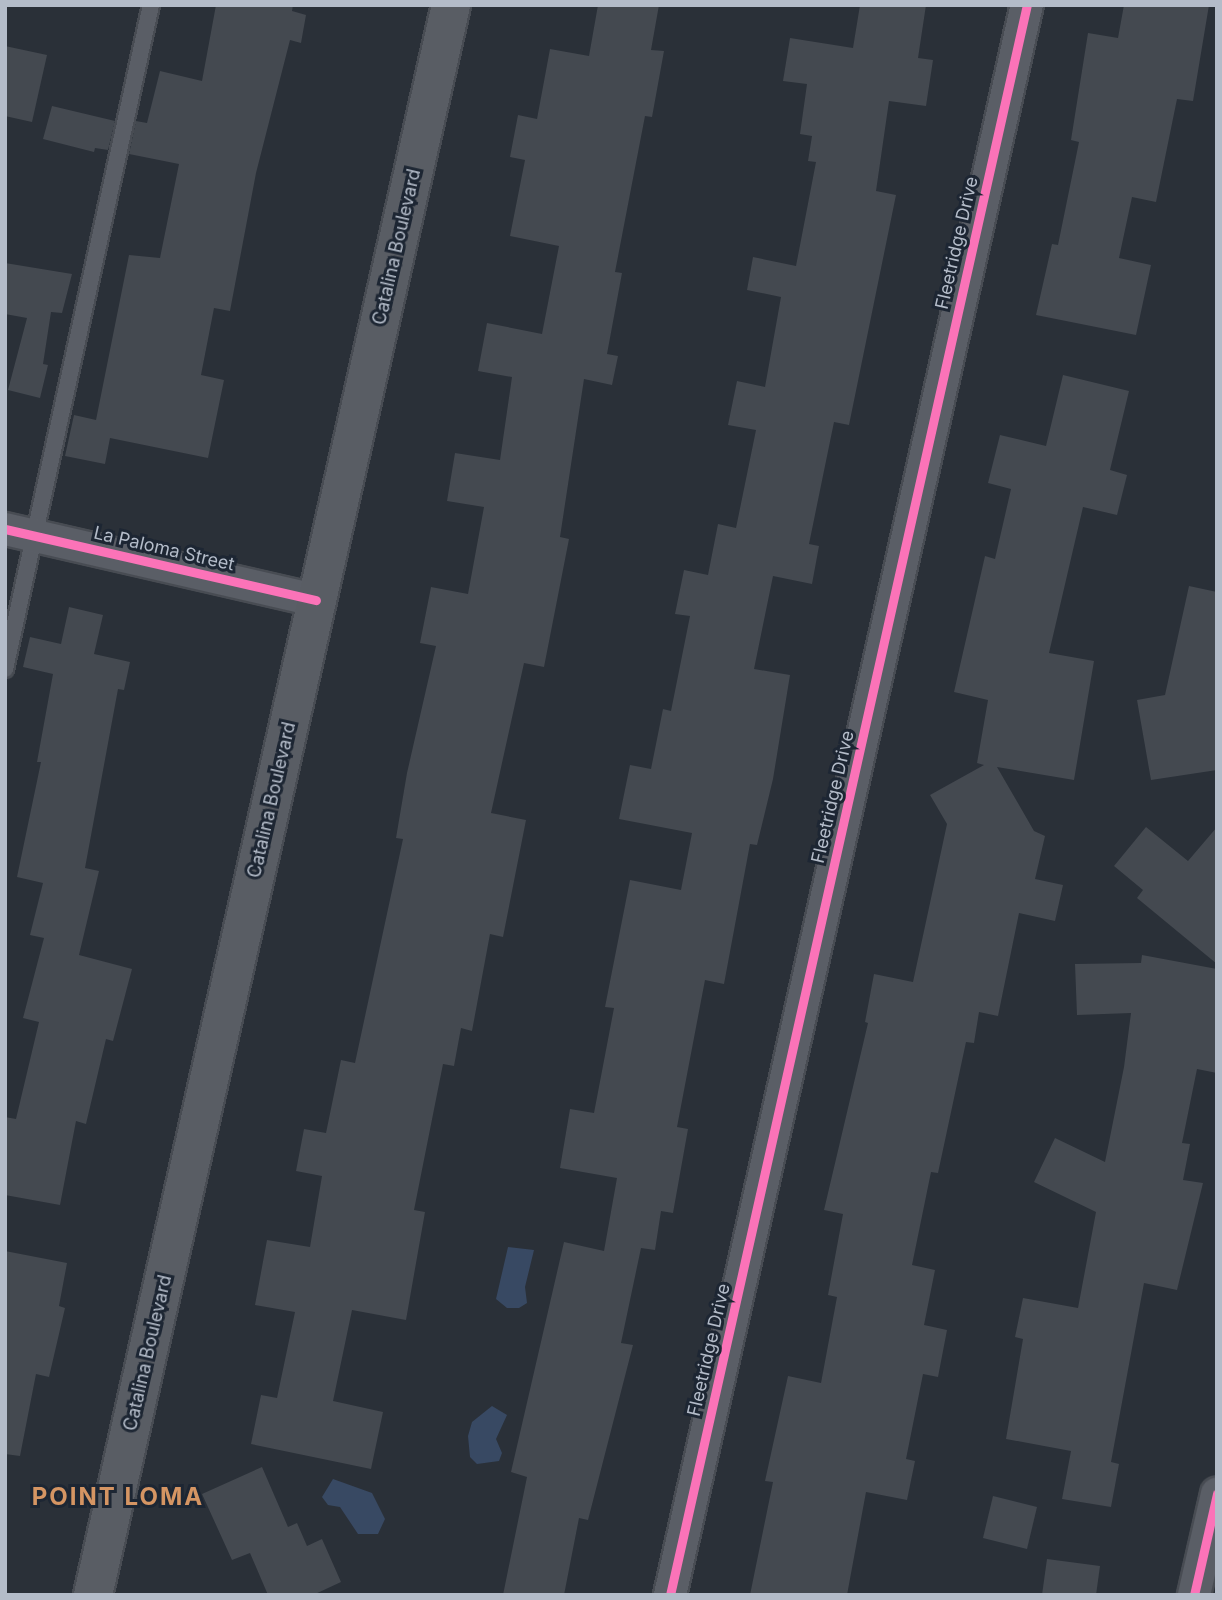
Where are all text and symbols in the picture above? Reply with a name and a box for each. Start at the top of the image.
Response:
street label: Catalina Boulevard [369,167,425,327]
street label: Fleetridge Drive [931,175,983,311]
street label: La Paloma Street [91,522,237,576]
street label: Catalina Boulevard [244,720,300,880]
street label: Fleetridge Drive [807,729,859,865]
street label: Catalina Boulevard [120,1273,176,1433]
street label: Fleetridge Drive [683,1282,735,1418]
district label: POINT LOMA [33,1483,203,1511]

